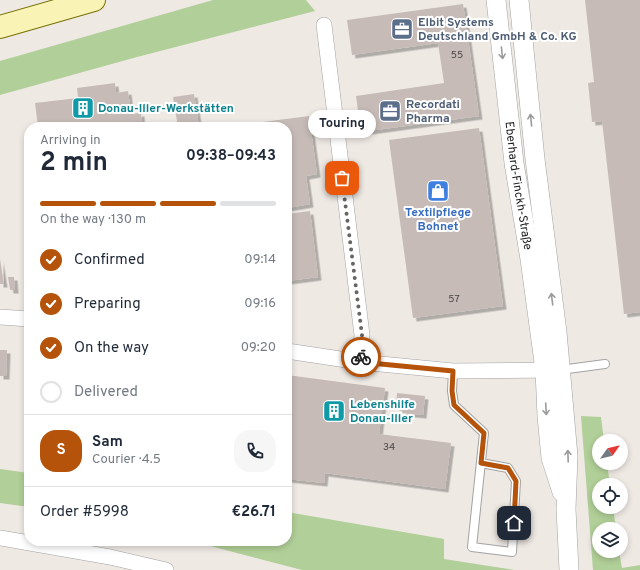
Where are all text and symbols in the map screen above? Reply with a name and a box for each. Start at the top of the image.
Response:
place label: Elbit Systems Deutschland GmbH & Co. KG [418,15,577,45]
office icon: Elbit Systems Deutschland GmbH & Co. KG [389,16,415,42]
one-way arrow [498,46,505,59]
house number: 55 [451,49,463,62]
building icon: Donau-Iller-Werkstätten [70,95,96,121]
place label: Recordati Pharma [406,97,460,127]
office icon: Recordati Pharma [377,98,403,124]
place label: Donau-Iller-Werkstätten [98,101,234,117]
callout: Touring [308,110,376,138]
one-way arrow [527,114,534,127]
text: Touring [319,116,365,132]
street label: Eberhard-Finckh-Straße [500,121,535,251]
text: Arriving in [40,133,101,149]
text: 2 min [40,147,108,180]
text: 09:38–09:43 [186,147,276,166]
pin [325,161,359,195]
icon: bag [331,167,353,189]
shop icon: Textilpflege Bohnet [425,178,451,204]
place label: Textilpflege Bohnet [405,205,471,235]
text: On the way · 130 m [40,212,146,228]
icon: check [40,249,62,271]
text: Confirmed [74,251,145,270]
text: 09:14 [244,252,276,268]
icon: check [40,293,62,315]
house number: 57 [448,293,460,306]
one-way arrow [549,293,556,306]
text: Preparing [74,295,141,314]
text: 09:16 [244,296,276,312]
icon: check [40,337,62,359]
courier [341,337,381,377]
text: On the way [74,339,149,358]
text: 09:20 [241,340,276,356]
icon: bike [350,346,372,368]
text: Delivered [74,383,138,402]
place label: Lebenshilfe Donau-Iller [350,397,415,427]
building icon: Lebenshilfe Donau-Iller [321,398,347,424]
one-way arrow [543,402,550,415]
button: phone [234,430,276,472]
text: Sam [92,433,123,452]
north arrow [592,434,628,470]
map controls [592,434,628,558]
text: S [56,441,66,460]
house number: 34 [383,441,395,454]
one-way arrow [564,450,571,463]
text: Courier · 4.5 [92,452,161,468]
button: locate [592,478,628,514]
text: Order #5998 [40,503,129,522]
text: €26.71 [231,503,276,522]
pin [497,506,531,540]
icon: home [503,512,525,534]
button: layers [592,522,628,558]

